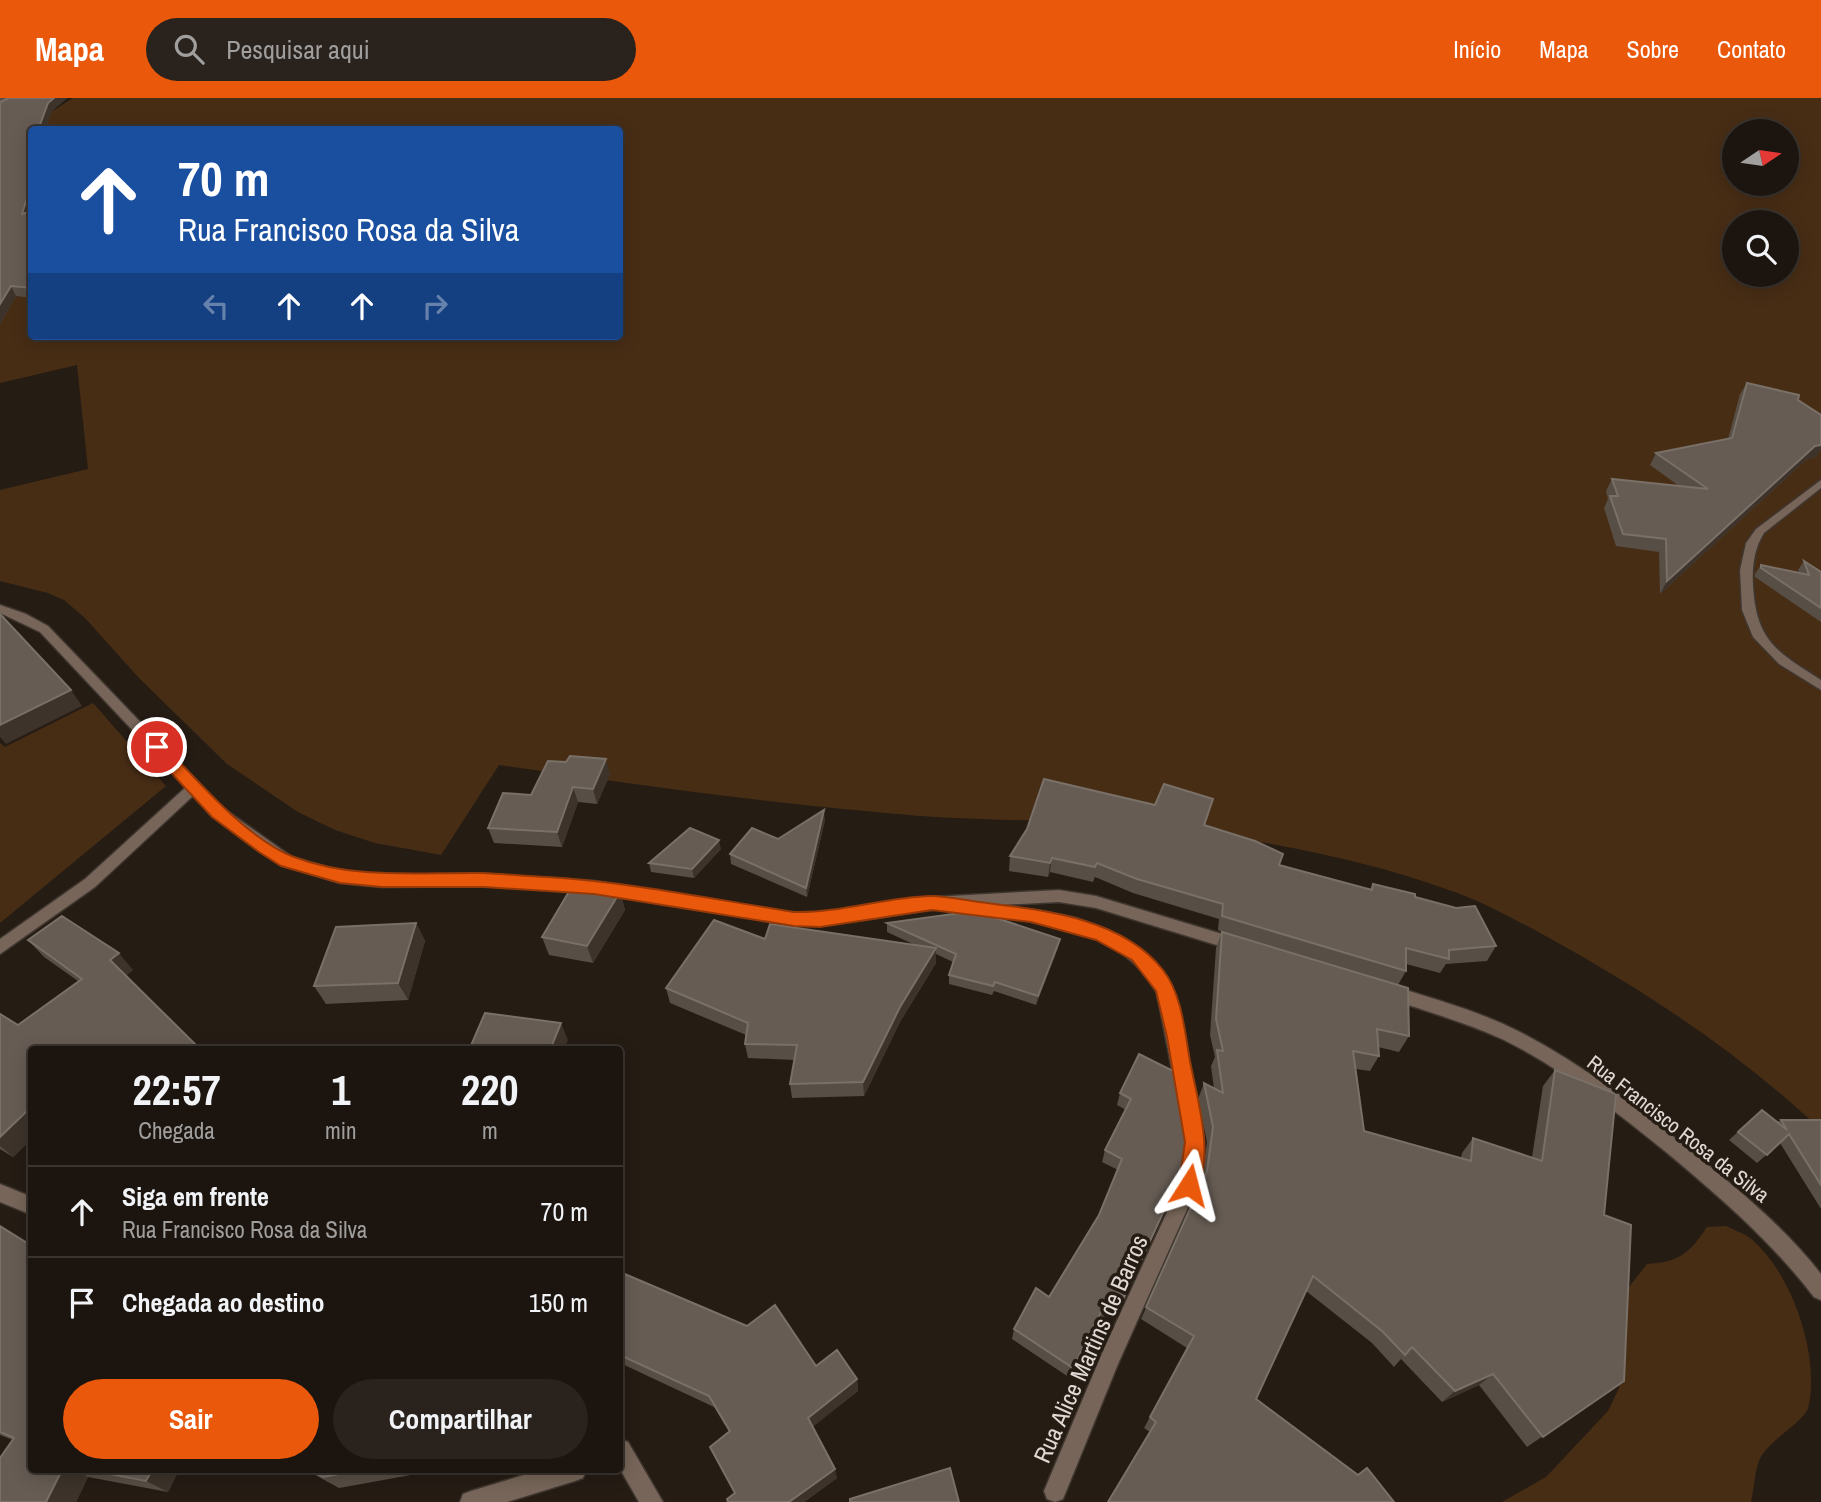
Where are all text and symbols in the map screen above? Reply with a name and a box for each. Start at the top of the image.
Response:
search box [146,18,636,81]
text: Mapa [35,27,104,71]
icon: search [170,30,208,68]
text: Pesquisar aqui [226,32,370,67]
text: Início [1453,33,1501,65]
text: Mapa [1539,33,1589,65]
text: Sobre [1627,33,1679,65]
text: Contato [1717,33,1786,65]
north arrow [1722,119,1799,196]
map controls [1722,119,1799,287]
text: 70 m [178,145,270,211]
icon: ahead [63,154,154,245]
text: Rua Francisco Rosa da Silva [178,208,519,251]
button: search [1722,210,1799,287]
icon: left [197,287,235,325]
icon: ahead [270,287,308,325]
icon: ahead [343,287,381,325]
icon: right [416,287,454,325]
pin [127,717,187,777]
icon: arrive [138,728,176,766]
street label: Rua Francisco Rosa da Silva [1581,1048,1776,1209]
text: 22:57 [133,1062,221,1118]
text: 1 [331,1062,350,1118]
text: 220 [461,1062,519,1118]
text: Chegada [138,1115,215,1146]
text: min [325,1115,357,1146]
text: m [482,1115,498,1146]
position arrow [1152,1148,1226,1222]
text: Siga em frente [122,1179,269,1214]
icon: ahead [63,1193,101,1231]
text: 70 m [541,1194,588,1229]
text: Rua Francisco Rosa da Silva [122,1214,367,1245]
street label: Rua Alice Martins de Barros [1025,1230,1155,1468]
icon: arrive [63,1284,101,1322]
text: Chegada ao destino [122,1285,325,1320]
text: 150 m [529,1285,588,1320]
button: Sair [63,1379,319,1459]
button: Compartilhar [333,1379,588,1459]

